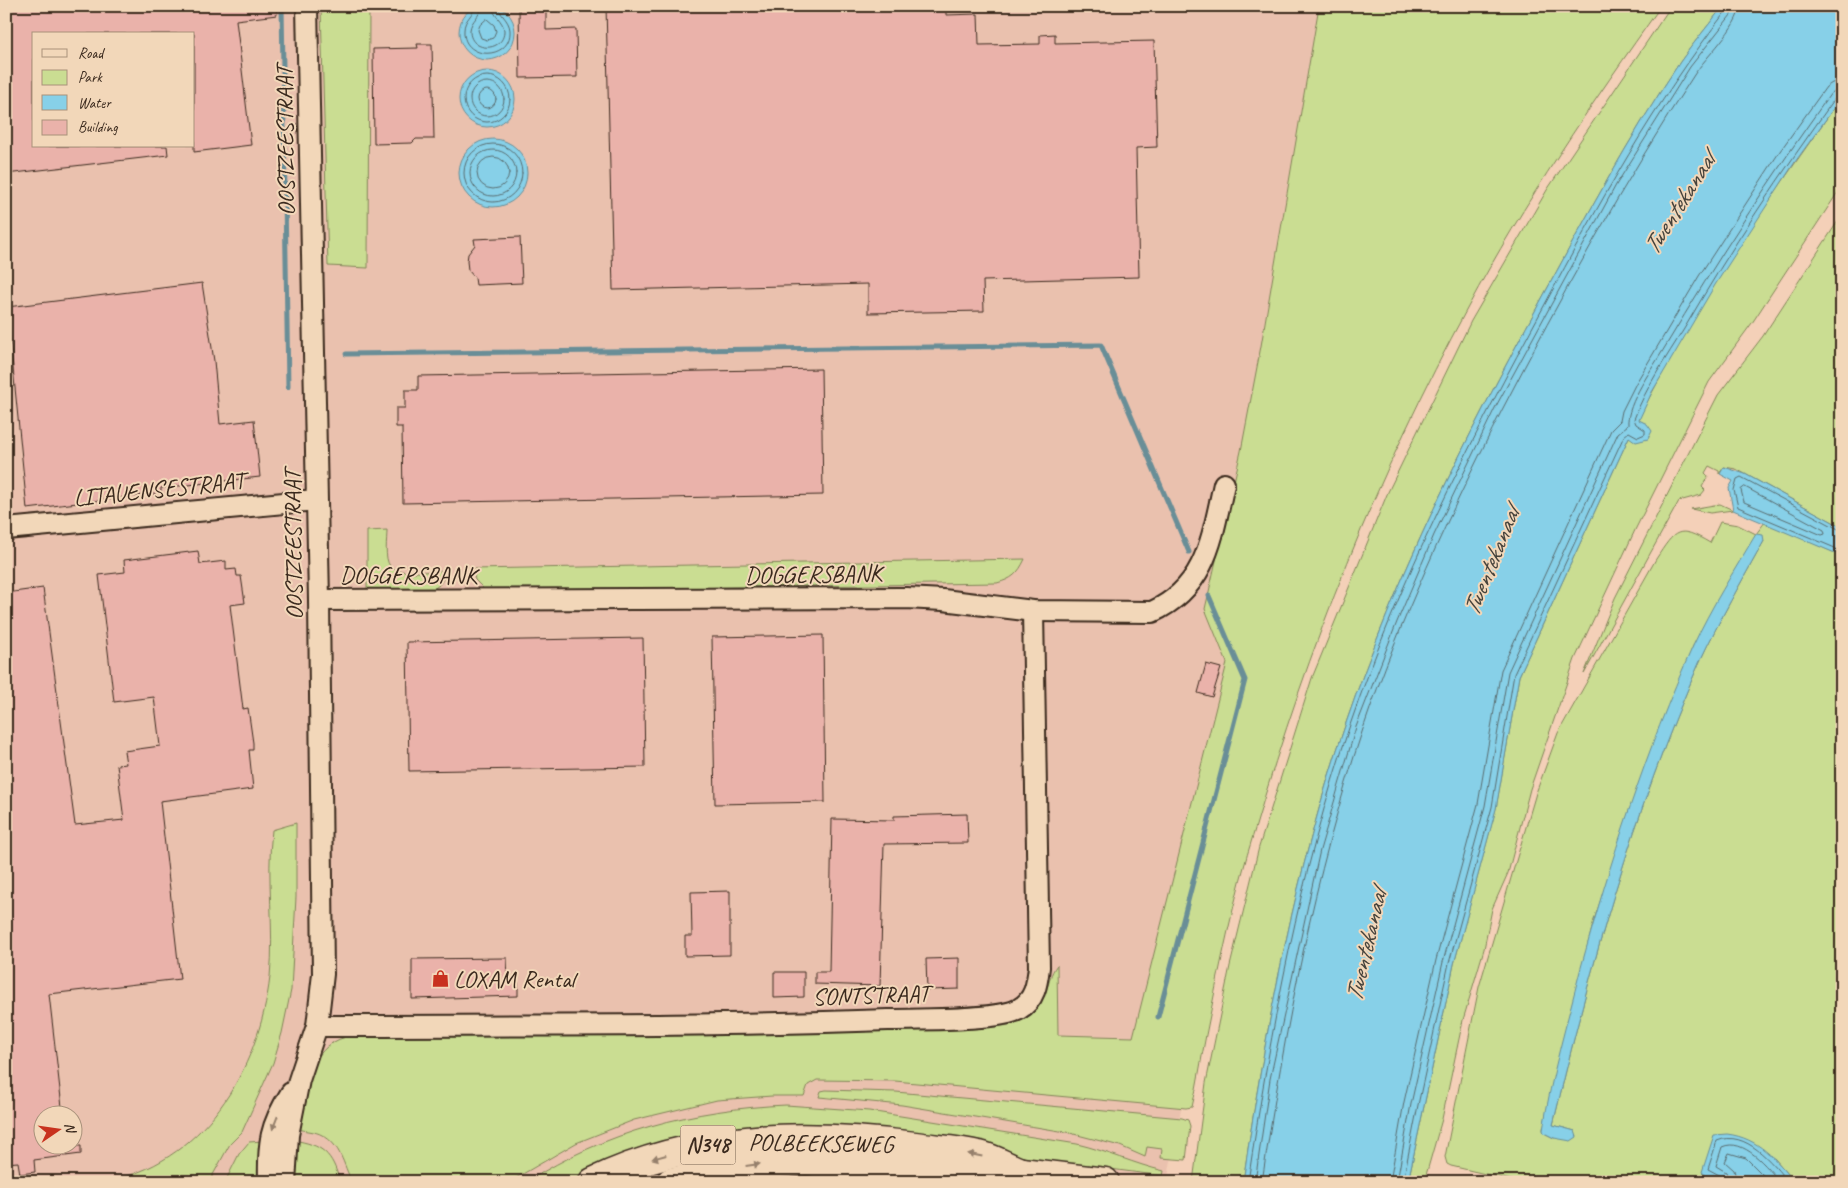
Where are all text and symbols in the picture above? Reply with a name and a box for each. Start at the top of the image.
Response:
legend [32,32,195,148]
text: Road [78,44,105,63]
street label: OOSTZEESTRAAT [269,61,301,216]
text: Park [78,68,103,87]
text: Water [78,94,112,113]
text: Building [78,118,118,137]
water label: Twentekanaal [1635,141,1727,261]
street label: LITAUENSESTRAAT [72,464,252,513]
street label: OOSTZEESTRAAT [277,465,309,620]
water label: Twentekanaal [1455,496,1530,621]
street label: DOGGERSBANK [744,558,886,590]
street label: DOGGERSBANK [340,560,480,590]
water label: Twentekanaal [1338,880,1396,1005]
place label: LOXAM Rental [454,964,579,994]
shop icon: LOXAM Rental [430,969,450,989]
street label: SONTSTRAAT [812,978,935,1012]
north arrow [32,1106,82,1156]
one-way arrow [271,1115,278,1130]
text: N [61,1121,80,1136]
road number: N348 [680,1126,736,1164]
street label: POLBEEKSEWEG [748,1127,896,1159]
one-way arrow [968,1151,983,1159]
one-way arrow [651,1153,666,1161]
one-way arrow [745,1161,761,1169]

